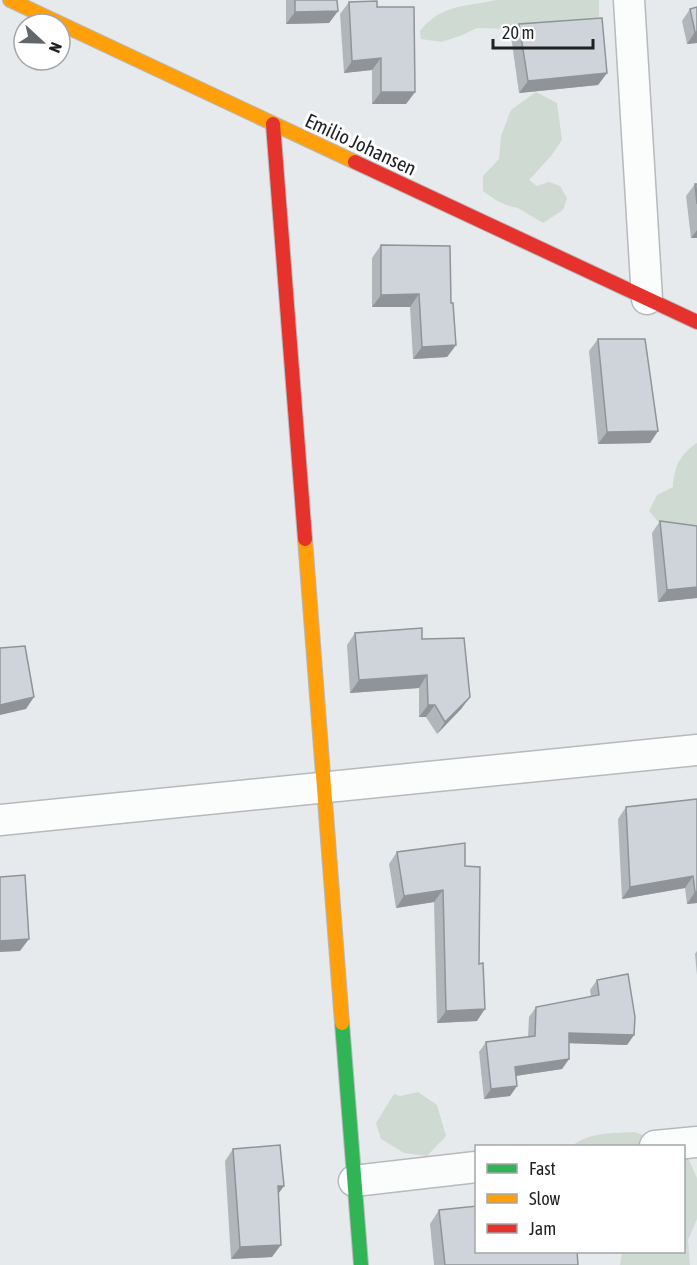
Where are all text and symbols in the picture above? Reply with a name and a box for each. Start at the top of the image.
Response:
north arrow [12,12,72,72]
scale bar [493,12,594,50]
text: 20 m [502,22,534,43]
text: N [46,40,66,55]
street label: Emilio Johansen [302,108,420,180]
legend [475,1145,685,1253]
text: Fast [529,1158,556,1179]
text: Slow [529,1188,560,1209]
text: Jam [529,1218,556,1239]

